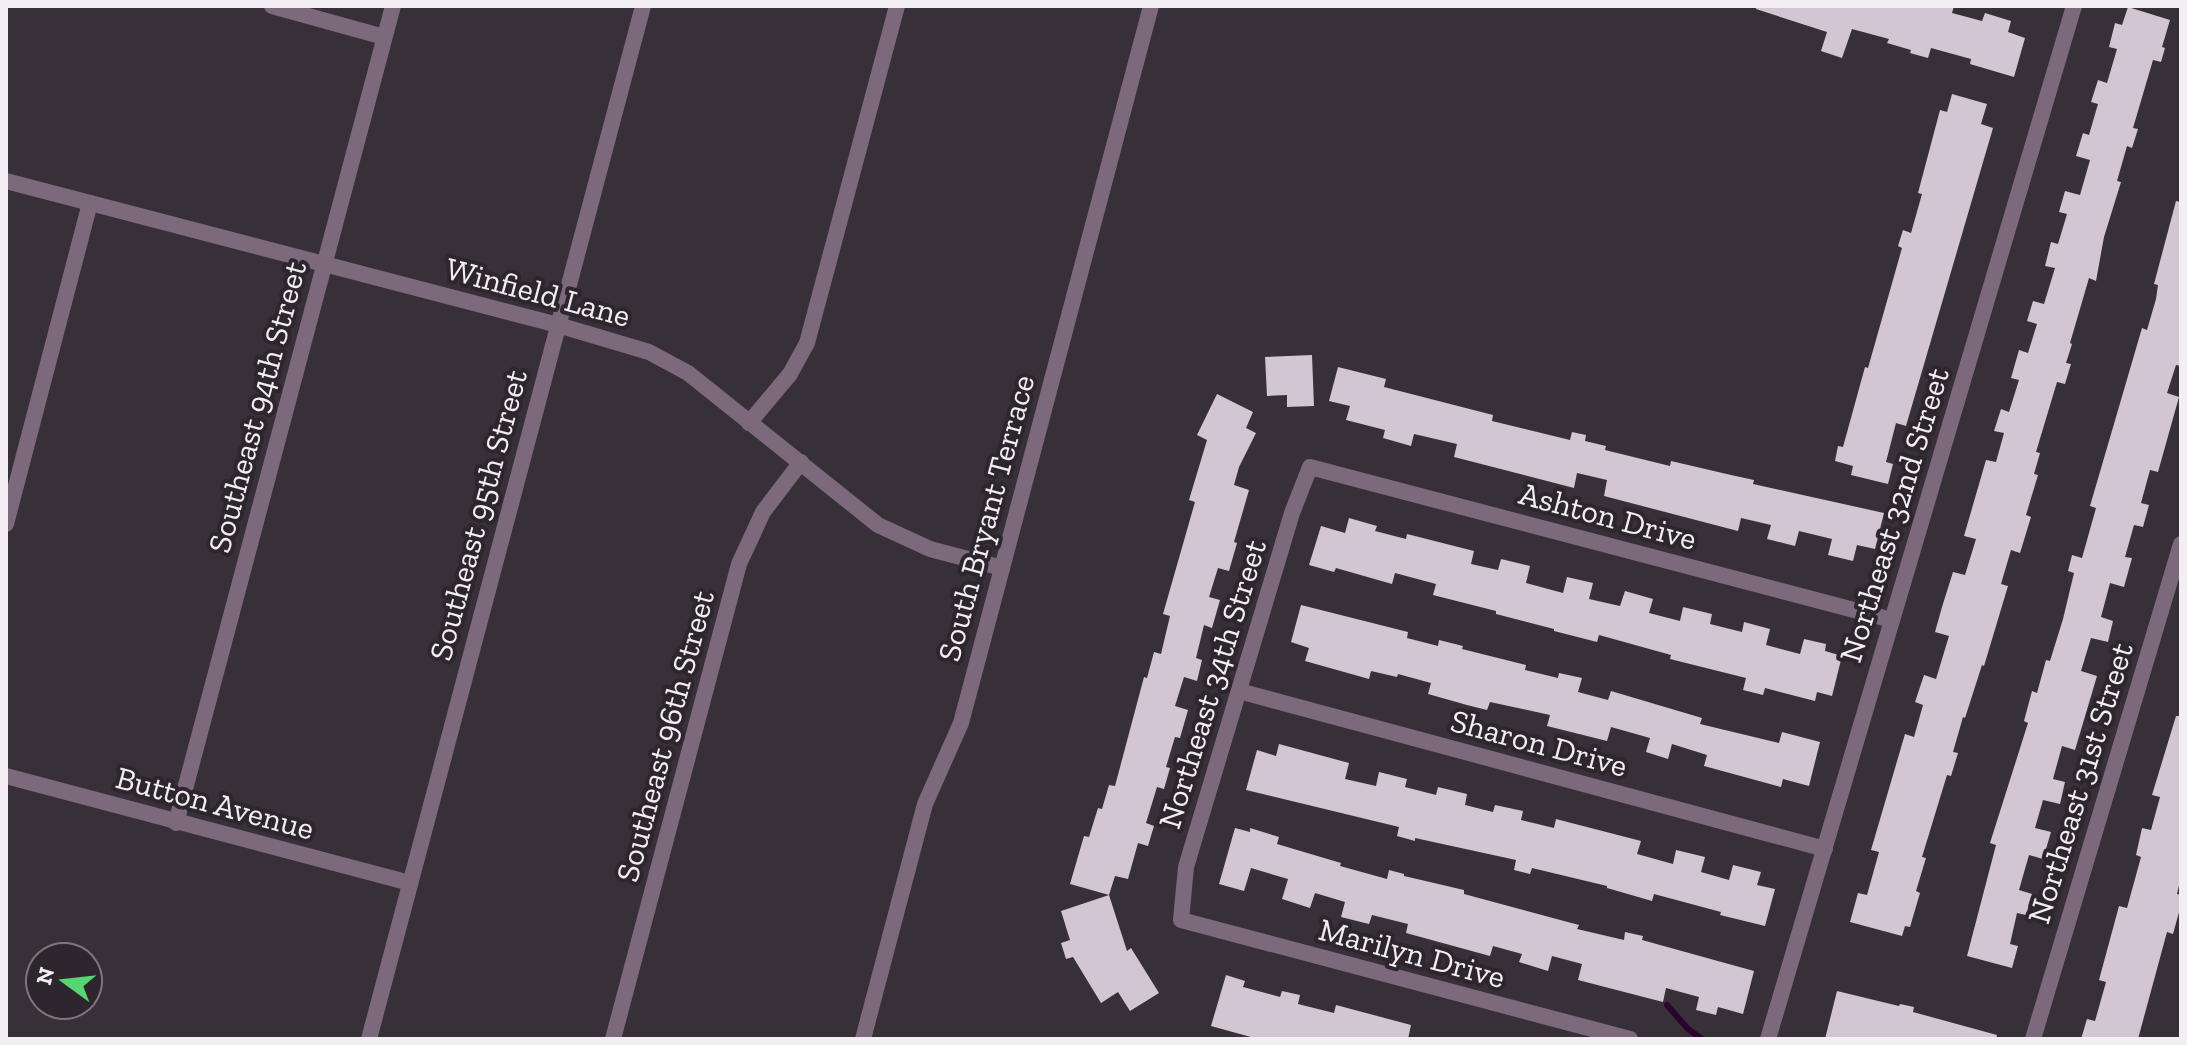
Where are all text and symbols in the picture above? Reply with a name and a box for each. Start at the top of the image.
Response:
street label: Winfield Lane [442,249,634,335]
street label: Southeast 94th Street [200,257,314,557]
street label: Northeast 32nd Street [1831,363,1957,667]
street label: Southeast 95th Street [421,365,535,664]
street label: South Bryant Terrace [930,371,1042,665]
street label: Ashton Drive [1515,474,1701,558]
street label: Northeast 34th Street [1150,535,1274,833]
street label: Southeast 96th Street [608,586,722,886]
street label: Northeast 31st Street [2019,638,2141,928]
street label: Sharon Drive [1447,701,1631,785]
street label: Button Avenue [112,758,318,848]
street label: Marilyn Drive [1315,910,1509,996]
north arrow [24,941,104,1021]
text: N [30,964,60,988]

